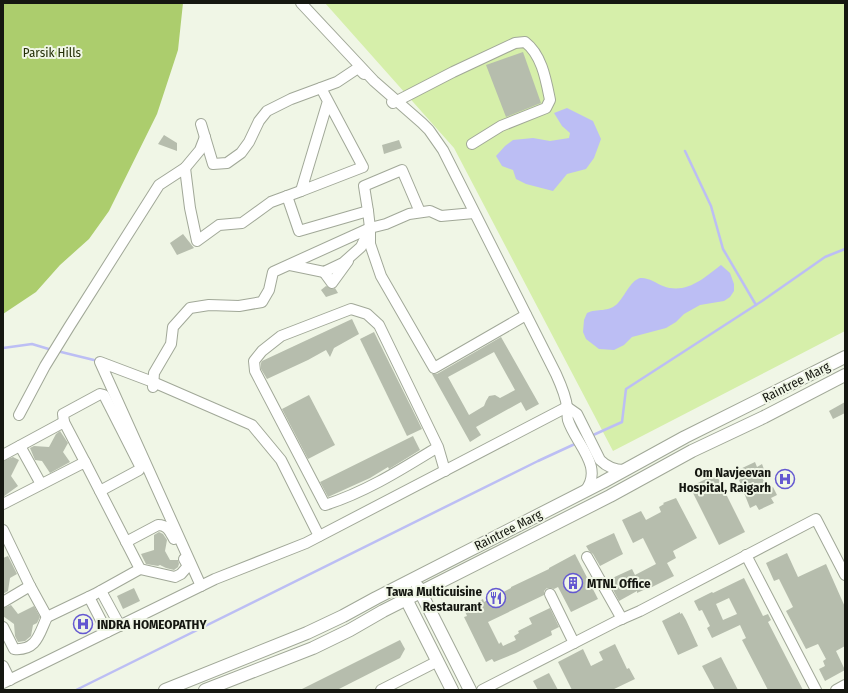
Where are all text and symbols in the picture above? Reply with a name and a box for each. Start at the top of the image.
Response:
park label: Parsik Hills [23,45,82,60]
street label: Raintree Marg [760,358,833,405]
place label: Om Navjeevan Hospital, Raigarh [679,465,771,495]
hospital icon: Om Navjeevan Hospital, Raigarh [774,468,796,490]
street label: Raintree Marg [472,506,545,553]
building icon: MTNL Office [562,572,584,594]
place label: MTNL Office [587,576,651,591]
place label: Tawa Multicuisine Restaurant [386,584,482,614]
restaurant icon: Tawa Multicuisine Restaurant [485,587,507,609]
hospital icon: INDRA HOMEOPATHY [72,613,94,635]
place label: INDRA HOMEOPATHY [97,617,207,632]

